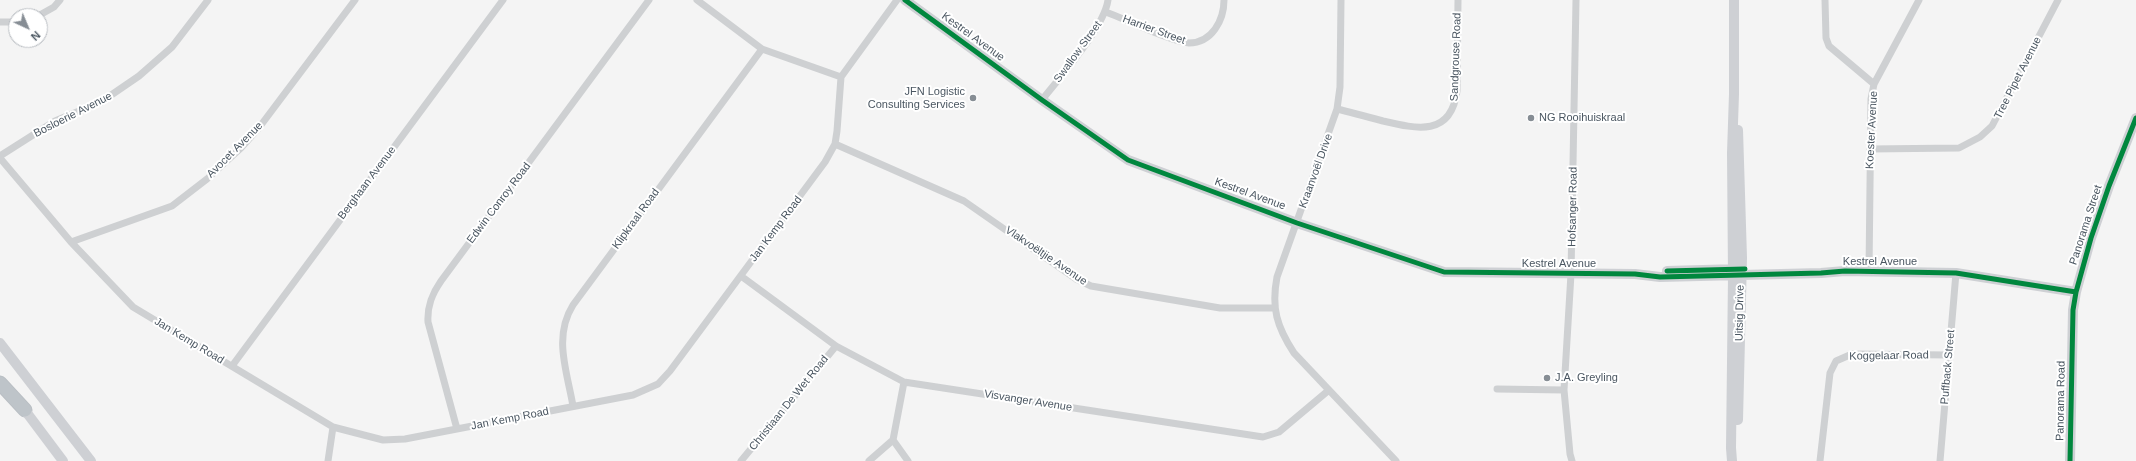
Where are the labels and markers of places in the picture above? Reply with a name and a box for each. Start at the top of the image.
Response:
place label: JFN Logistic Consulting Services [868,85,965,111]
marker: JFN Logistic Consulting Services [968,93,978,103]
place label: NG Rooihuiskraal [1539,111,1625,125]
marker: NG Rooihuiskraal [1526,113,1536,123]
place label: J.A. Greyling [1555,371,1618,385]
marker: J.A. Greyling [1542,373,1552,383]

